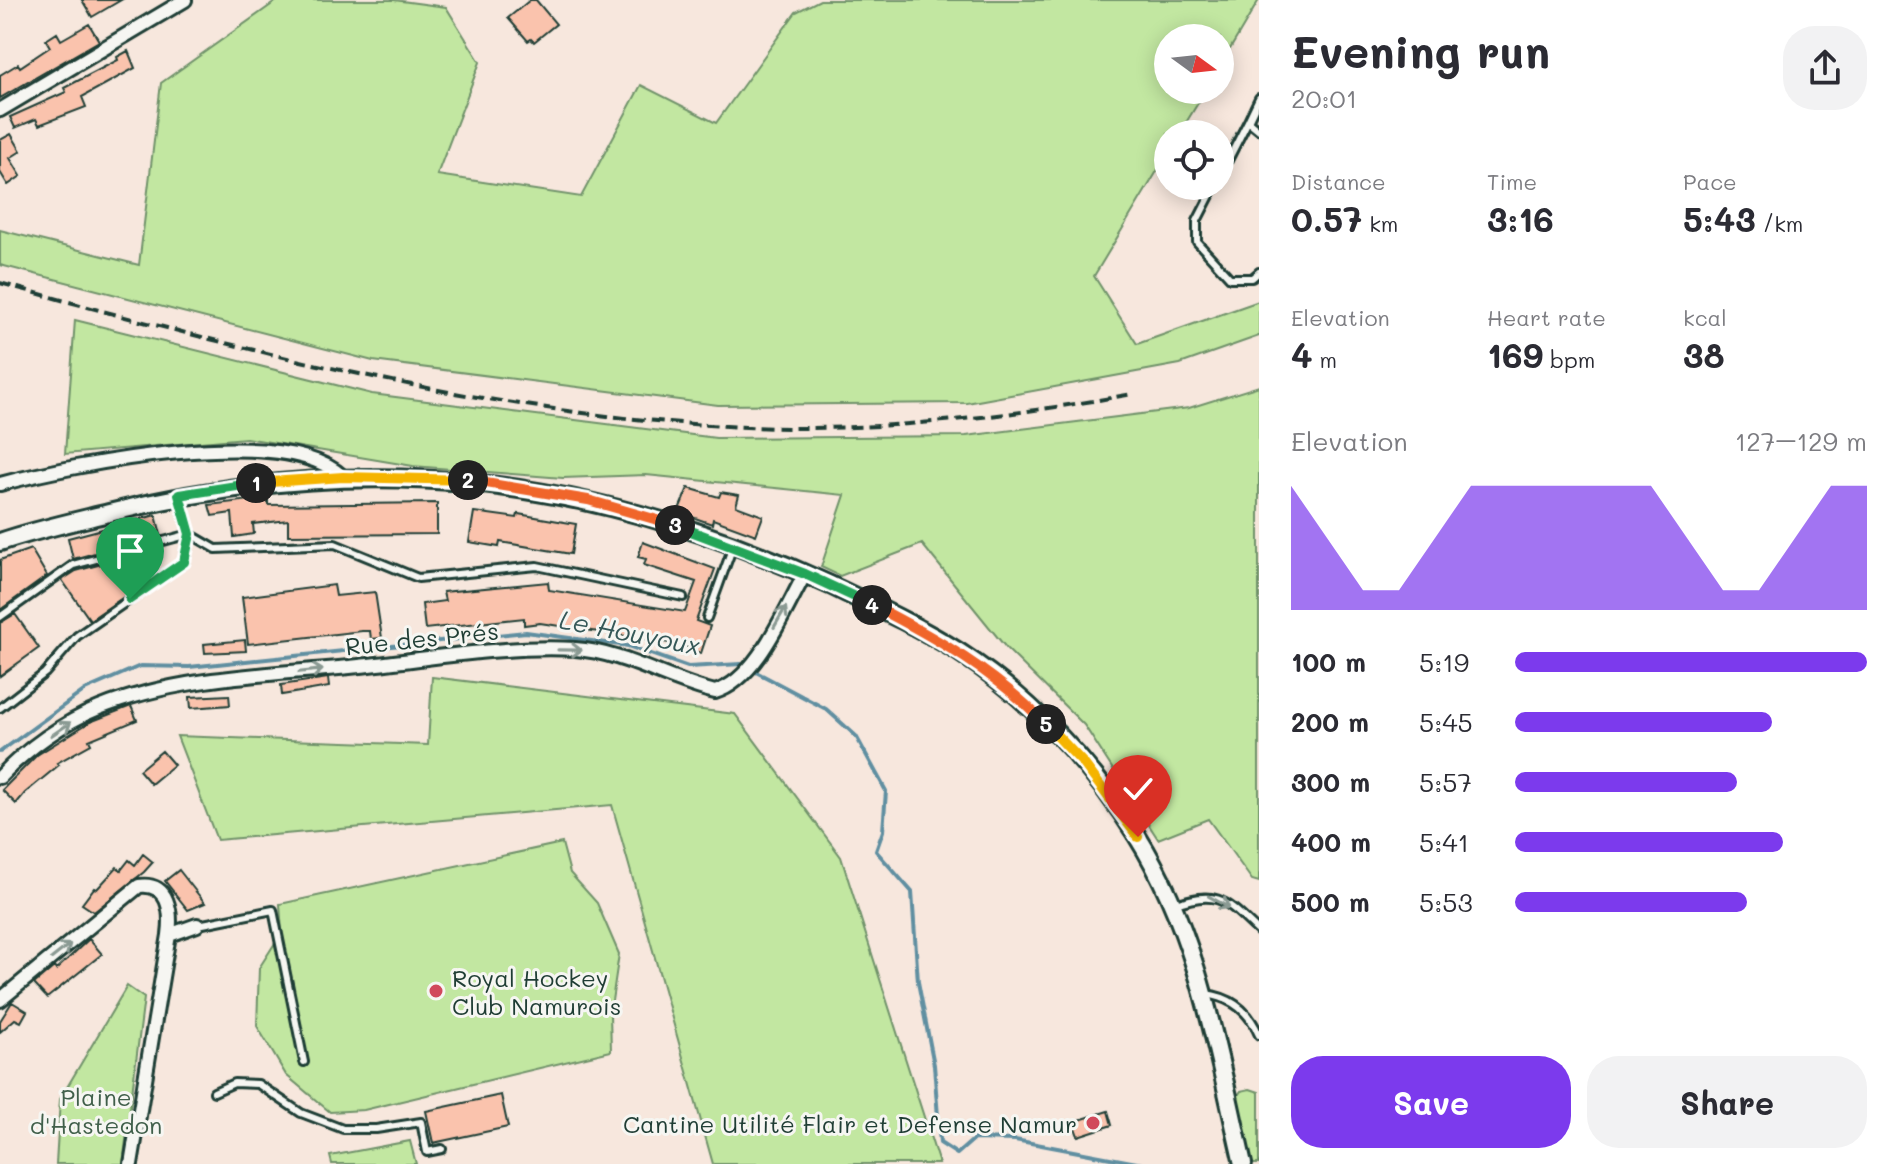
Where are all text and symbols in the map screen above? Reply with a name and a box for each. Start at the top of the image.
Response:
text: Evening run [1291,22,1550,79]
north arrow [1154,24,1234,104]
map controls [1154,24,1234,200]
button: share [1783,26,1867,110]
text: 20:01 [1291,81,1357,115]
button: locate [1154,120,1234,200]
text: Distance [1291,167,1386,196]
text: Time [1487,167,1537,196]
text: Pace [1683,167,1737,196]
text: 0.57 [1291,196,1362,241]
text: 3:16 [1487,196,1554,241]
text: 5:43 [1683,196,1756,241]
text: km [1362,209,1398,238]
text: /km [1756,209,1803,238]
text: Elevation [1291,303,1390,332]
text: Heart rate [1487,303,1606,332]
text: kcal [1683,303,1727,332]
text: 4 [1291,332,1313,377]
text: 169 [1487,332,1543,377]
text: 38 [1683,332,1724,377]
text: m [1313,345,1337,374]
text: bpm [1543,345,1595,374]
text: Elevation [1291,424,1408,458]
text: 127–129 m [1735,424,1867,458]
pin: 2 [448,460,488,500]
pin: 1 [236,463,276,503]
text: 2 [462,465,474,494]
text: 1 [251,468,261,497]
pin: 3 [655,505,695,545]
text: 3 [668,510,682,539]
pin [96,517,164,599]
icon: arrive [108,529,152,573]
pin: 4 [852,585,892,625]
text: 4 [865,590,879,619]
water label: Le Houyoux [557,602,703,662]
one-way arrow [772,606,788,629]
street label: Rue des Prés [344,615,500,661]
one-way arrow [556,642,583,658]
text: 100 m [1291,645,1366,679]
text: 5:19 [1419,645,1469,679]
one-way arrow [298,664,324,679]
pin: 5 [1026,704,1066,744]
text: 200 m [1291,705,1369,739]
text: 5:45 [1419,705,1473,739]
text: 5 [1040,709,1052,738]
one-way arrow [49,721,72,737]
pin [1104,755,1172,837]
text: 300 m [1291,765,1370,799]
text: 5:57 [1419,765,1472,799]
icon: check [1116,767,1160,811]
text: 400 m [1291,825,1371,859]
text: 5:41 [1419,825,1469,859]
text: 500 m [1291,885,1370,919]
text: 5:53 [1419,885,1473,919]
one-way arrow [1207,895,1230,911]
one-way arrow [50,943,71,960]
place label: Royal Hockey Club Namurois [452,962,621,1021]
marker: Royal Hockey Club Namurois [427,982,445,1000]
button: Save [1291,1056,1571,1148]
button: Share [1587,1056,1867,1148]
park label: Plaine d'Hastedon [30,1081,162,1140]
place label: Cantine Utilité Flair et Defense Namur [623,1108,1077,1139]
marker: Cantine Utilité Flair et Defense Namur [1084,1114,1102,1132]

